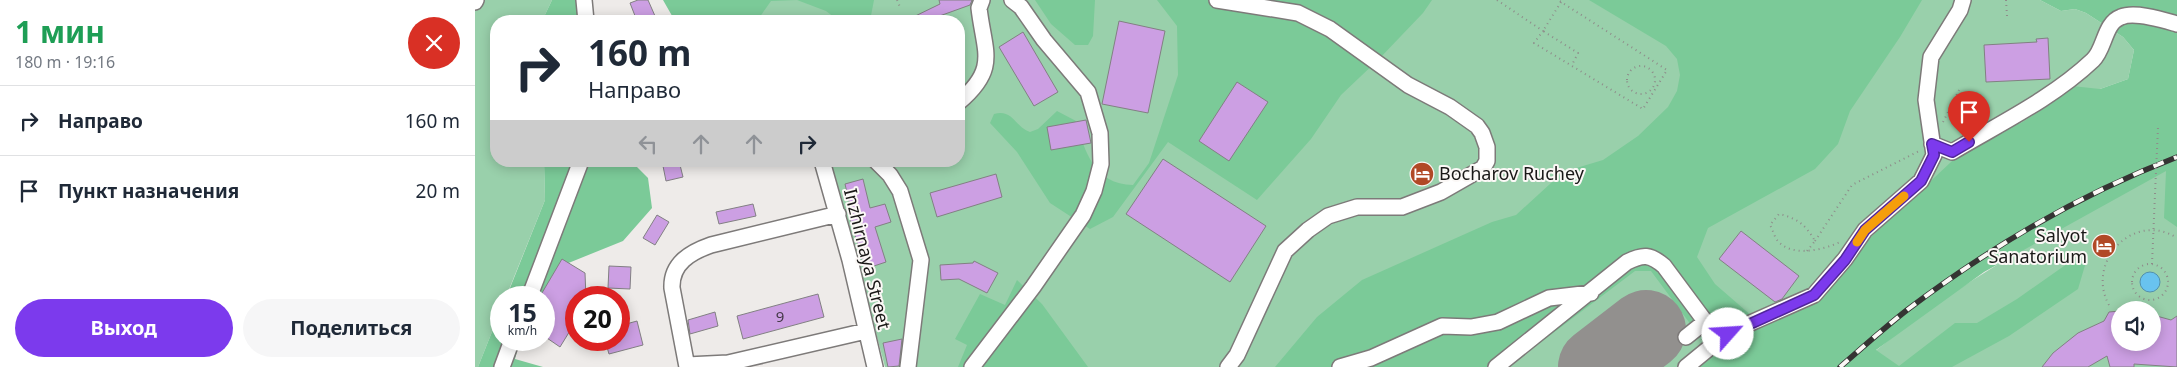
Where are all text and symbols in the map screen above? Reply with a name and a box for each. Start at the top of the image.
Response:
text: 1 мин [15,11,105,52]
button: close [408,17,460,69]
text: 160 m [588,29,691,76]
icon: right [505,35,570,100]
text: 180 m · 19:16 [15,51,115,73]
text: Направо [588,74,681,104]
pin [1948,91,1990,142]
icon: arrive [1955,98,1983,126]
icon: right [15,107,43,135]
text: Направо [58,108,143,134]
text: 160 m [405,108,460,134]
icon: left [634,130,662,158]
icon: ahead [687,130,715,158]
icon: ahead [740,130,768,158]
icon: right [793,130,821,158]
hotel icon: Bocharov Ruchey [1409,161,1435,187]
place label: Bocharov Ruchey [1439,161,1585,185]
icon: arrive [15,177,43,205]
text: Пункт назначения [58,178,239,204]
text: 20 m [416,178,460,204]
street label: Inzhirnaya Street [839,186,897,332]
place label: Salyot Sanatorium [1988,223,2087,268]
hotel icon: Salyot Sanatorium [2091,233,2117,259]
speed limit sign: 20 [565,286,630,351]
text: 15 [508,295,537,329]
button: Выход [15,299,233,357]
button: Поделиться [243,299,460,357]
map controls [2111,301,2161,351]
button: sound [2111,301,2161,351]
house number: 9 [776,306,784,326]
position arrow [1701,307,1753,359]
text: km/h [508,322,537,339]

